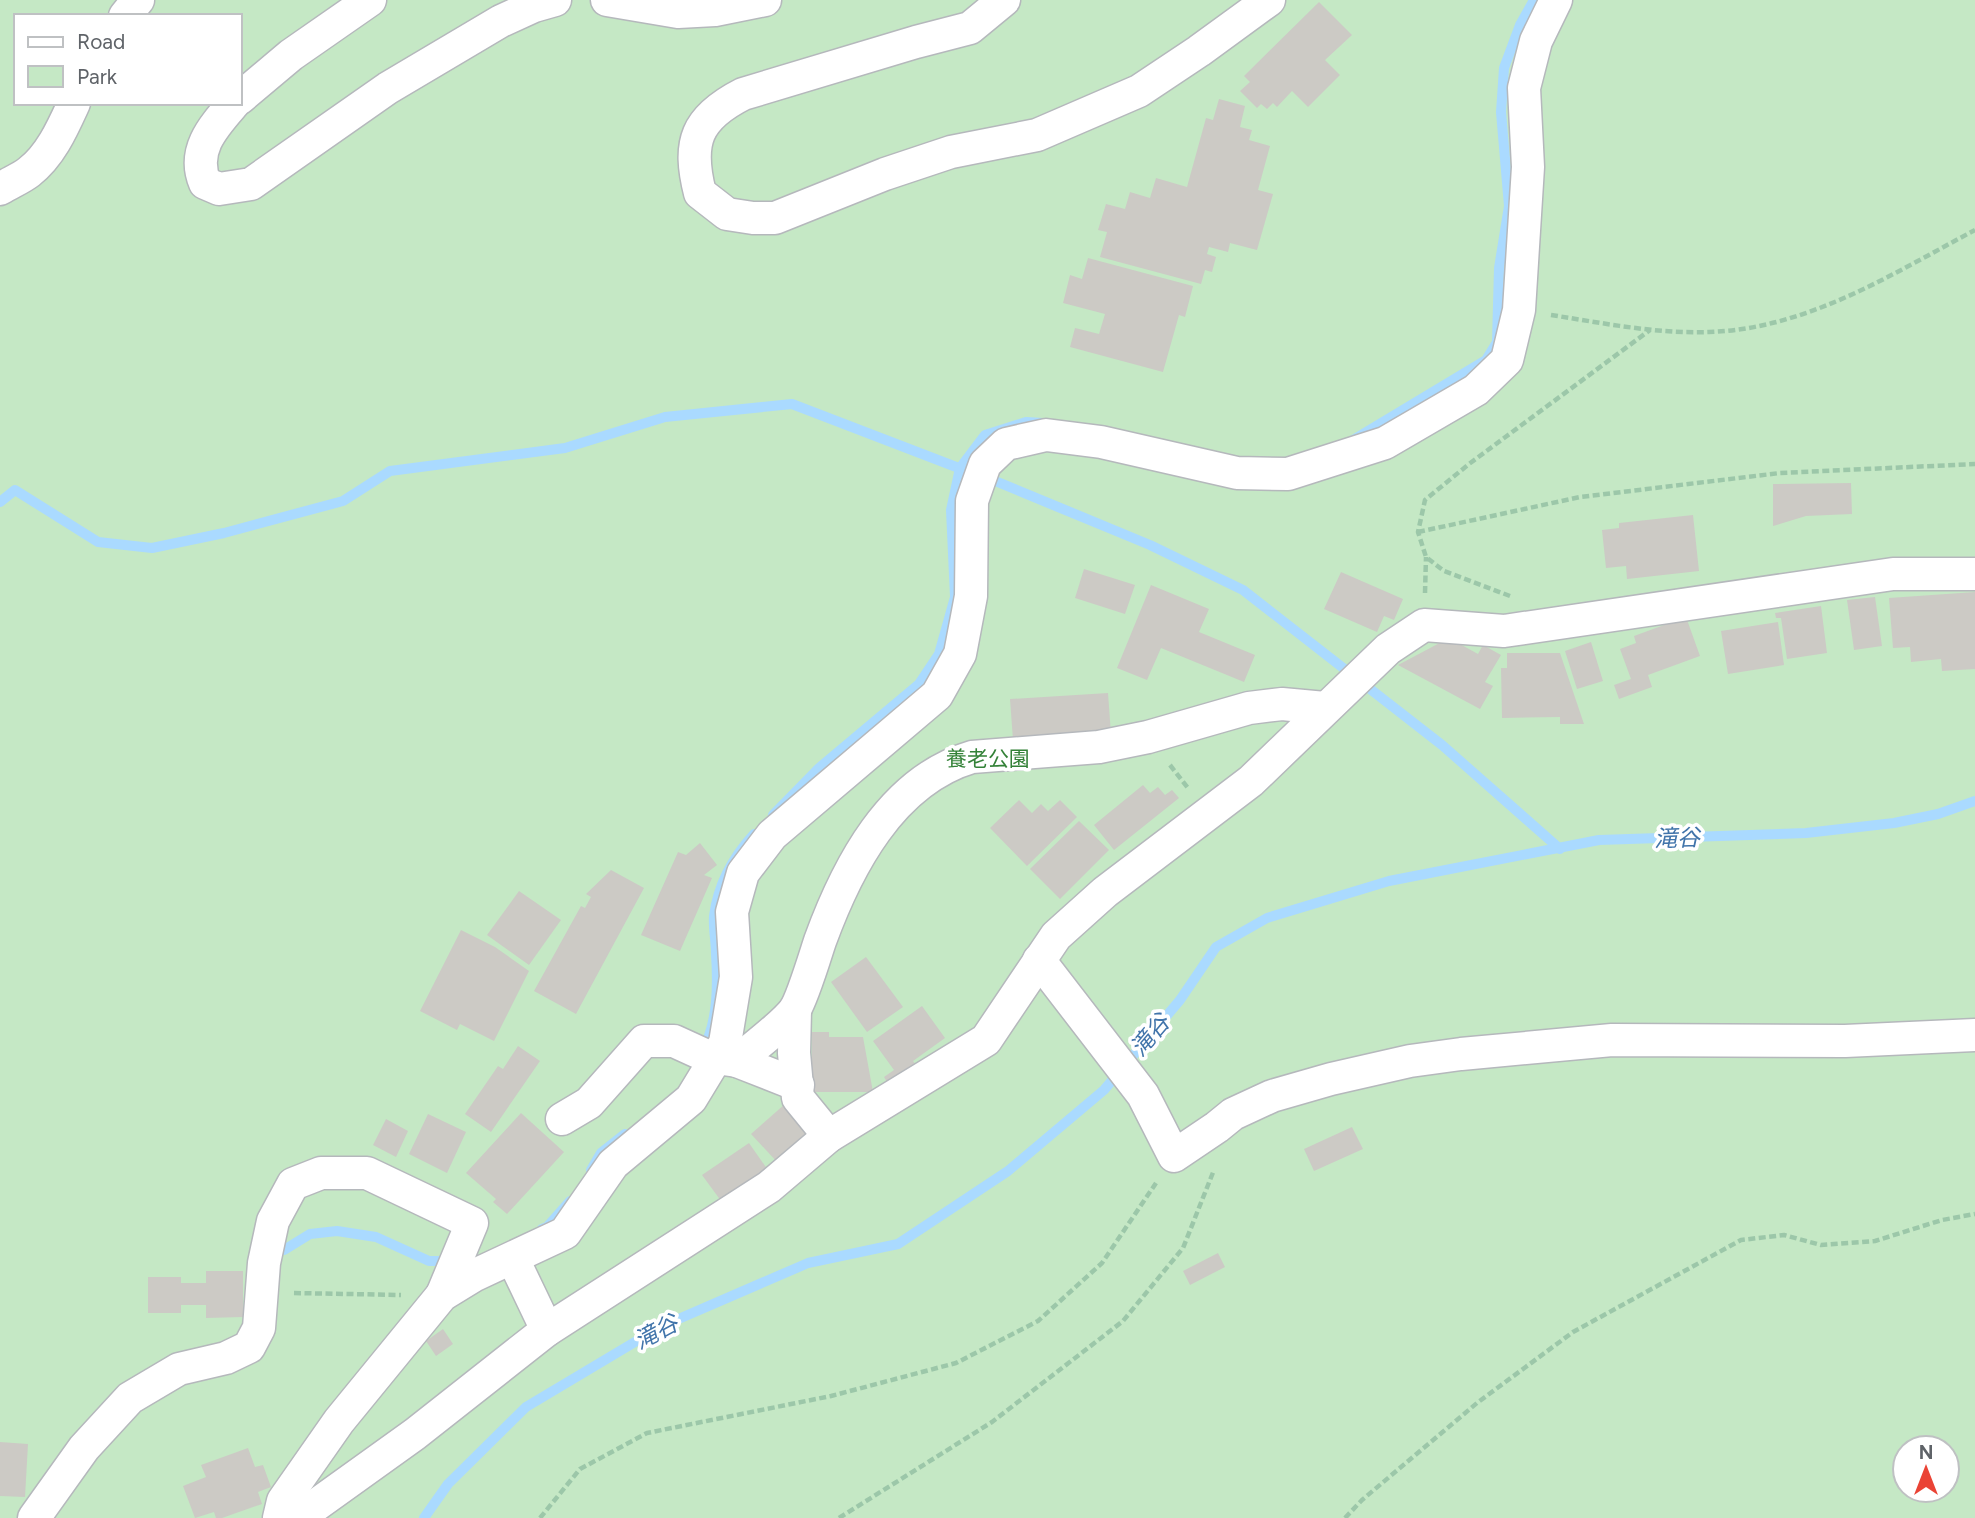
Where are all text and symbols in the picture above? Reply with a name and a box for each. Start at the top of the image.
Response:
legend [14,14,242,105]
text: Road [77,29,125,54]
text: Park [77,64,118,89]
park label: 養老公園 [946,746,1030,771]
water label: 滝谷 [1654,823,1702,853]
water label: 滝谷 [1124,1007,1177,1062]
water label: 滝谷 [629,1308,685,1355]
north arrow [1891,1434,1961,1504]
text: N [1919,1441,1933,1464]

